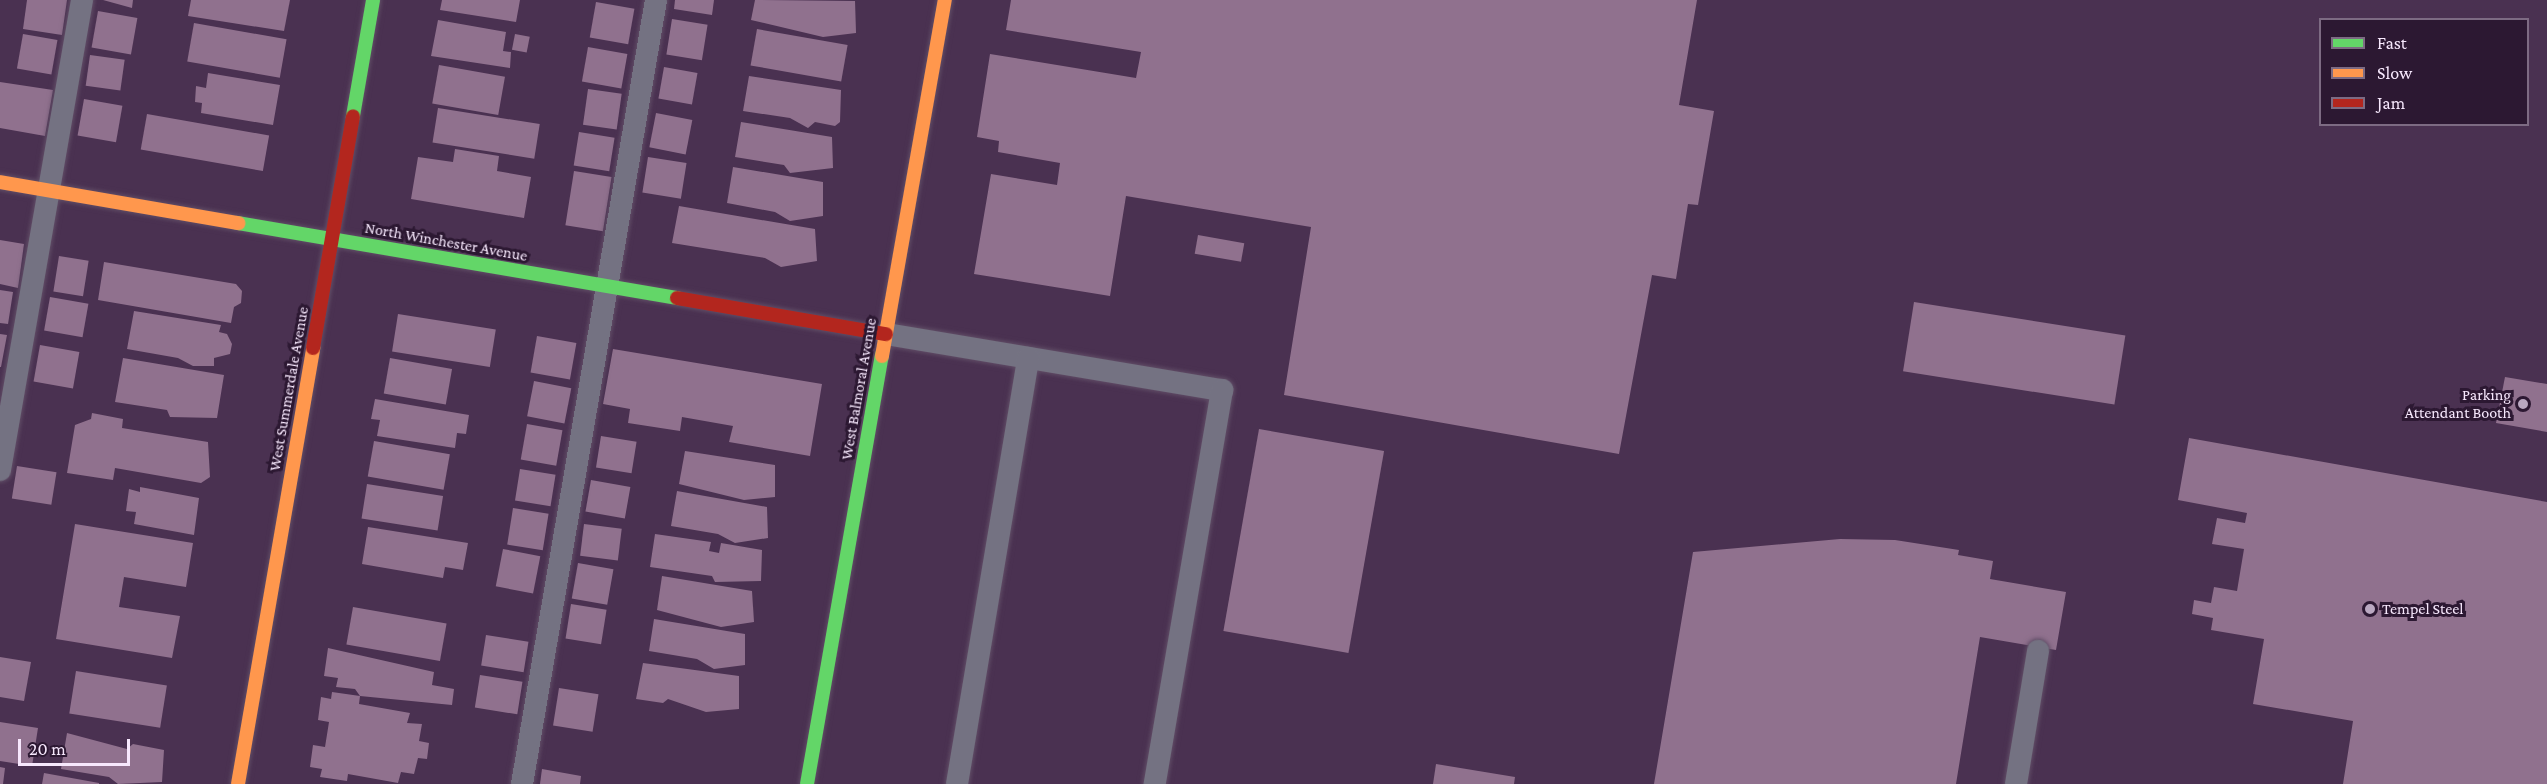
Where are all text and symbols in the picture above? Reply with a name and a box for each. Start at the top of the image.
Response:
legend [2319,18,2529,126]
text: Fast [2377,33,2407,53]
text: Slow [2377,63,2412,83]
text: Jam [2377,93,2405,113]
street label: North Winchester Avenue [363,218,529,266]
street label: West Summerdale Avenue [265,305,313,473]
street label: West Balmoral Avenue [837,316,881,462]
place label: Parking Attendant Booth [2405,385,2511,423]
marker: Parking Attendant Booth [2516,397,2530,411]
place label: Tempel Steel [2382,599,2464,619]
marker: Tempel Steel [2363,602,2377,616]
scale bar [21,727,134,765]
text: 20 m [29,739,66,759]

